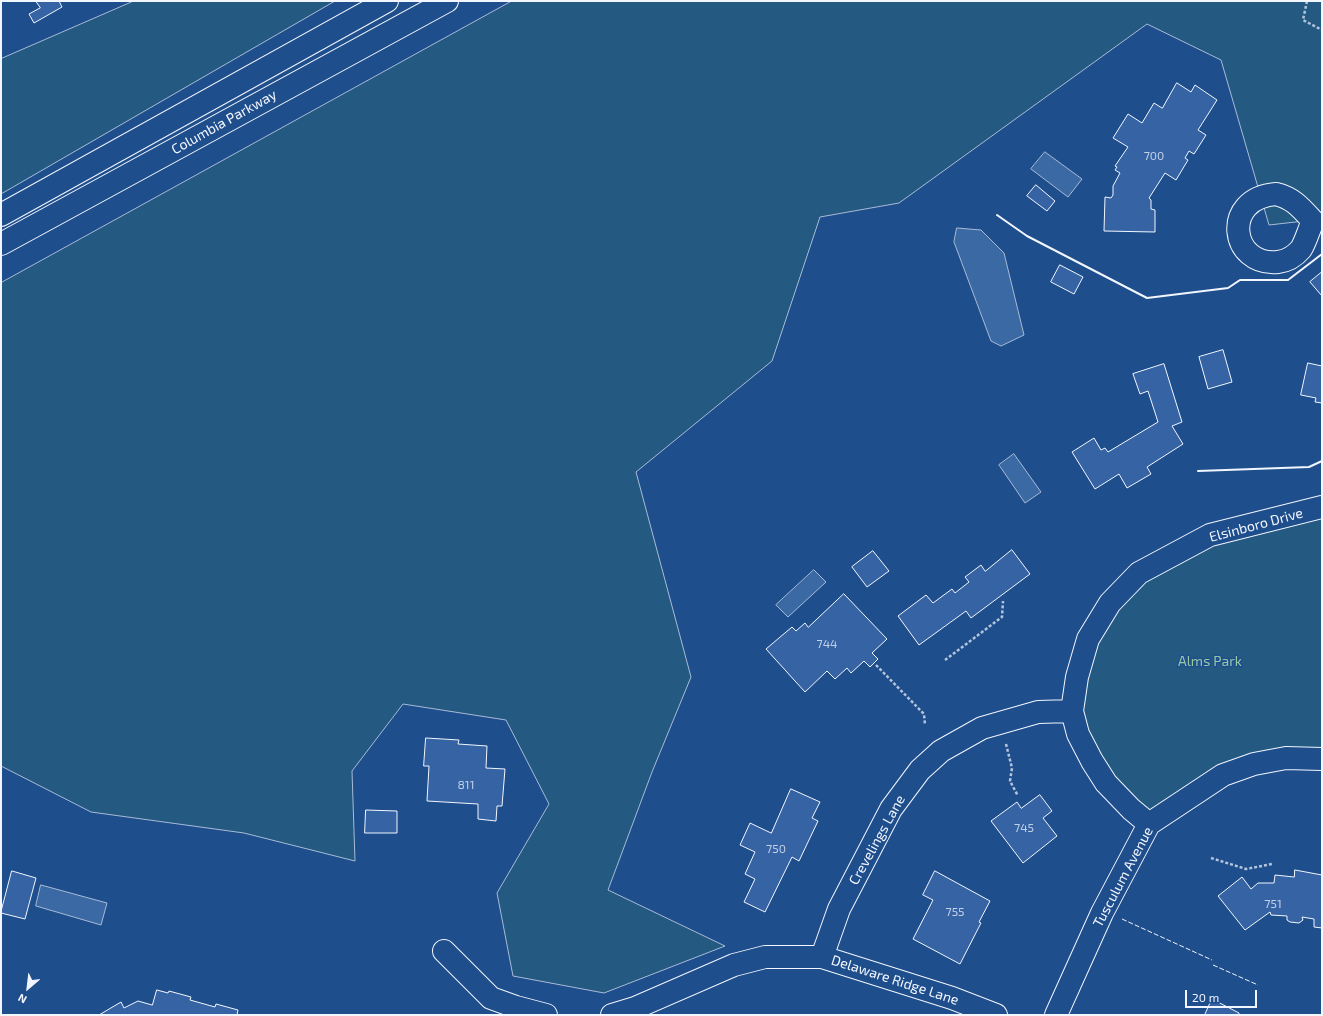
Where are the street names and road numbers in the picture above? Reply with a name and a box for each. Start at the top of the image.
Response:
street label: Columbia Parkway [168,86,280,158]
street label: Elsinboro Drive [1207,504,1305,546]
street label: Crevelings Lane [845,792,909,888]
street label: Tusculum Avenue [1089,824,1157,930]
street label: Delaware Ridge Lane [829,951,961,1009]

